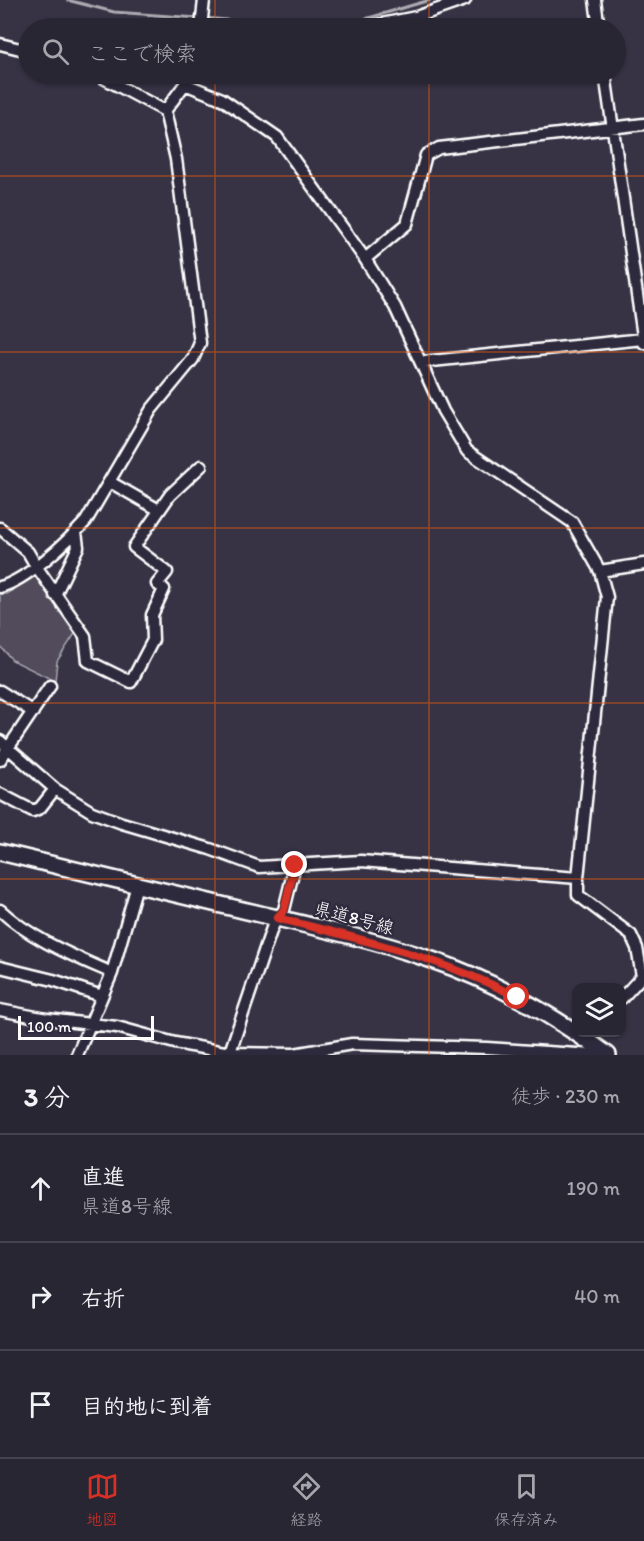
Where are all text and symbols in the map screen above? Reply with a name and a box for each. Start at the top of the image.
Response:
search box [18,18,626,84]
icon: search [39,35,72,68]
text: ここで検索 [87,40,197,67]
route end [281,851,307,877]
street label: 県道8号線 [312,897,396,939]
route start [503,983,529,1009]
map controls [572,983,626,1037]
button: layers [572,983,626,1037]
scale bar [18,1013,154,1040]
text: 100 m [27,1017,71,1036]
text: 3 分 [24,1081,70,1113]
text: 徒歩 · 230 m [511,1084,620,1108]
text: 直進 [81,1163,125,1190]
icon: ahead [24,1172,57,1205]
text: 190 m [567,1176,620,1200]
text: 県道8号線 [81,1194,172,1218]
icon: right [24,1280,57,1313]
text: 40 m [574,1284,620,1308]
text: 右折 [81,1285,125,1312]
icon: arrive [24,1388,57,1421]
text: 目的地に到着 [81,1393,213,1420]
tab: 地図 [86,1470,119,1530]
tab: 経路 [290,1470,323,1530]
tab: 保存済み [494,1470,558,1530]

